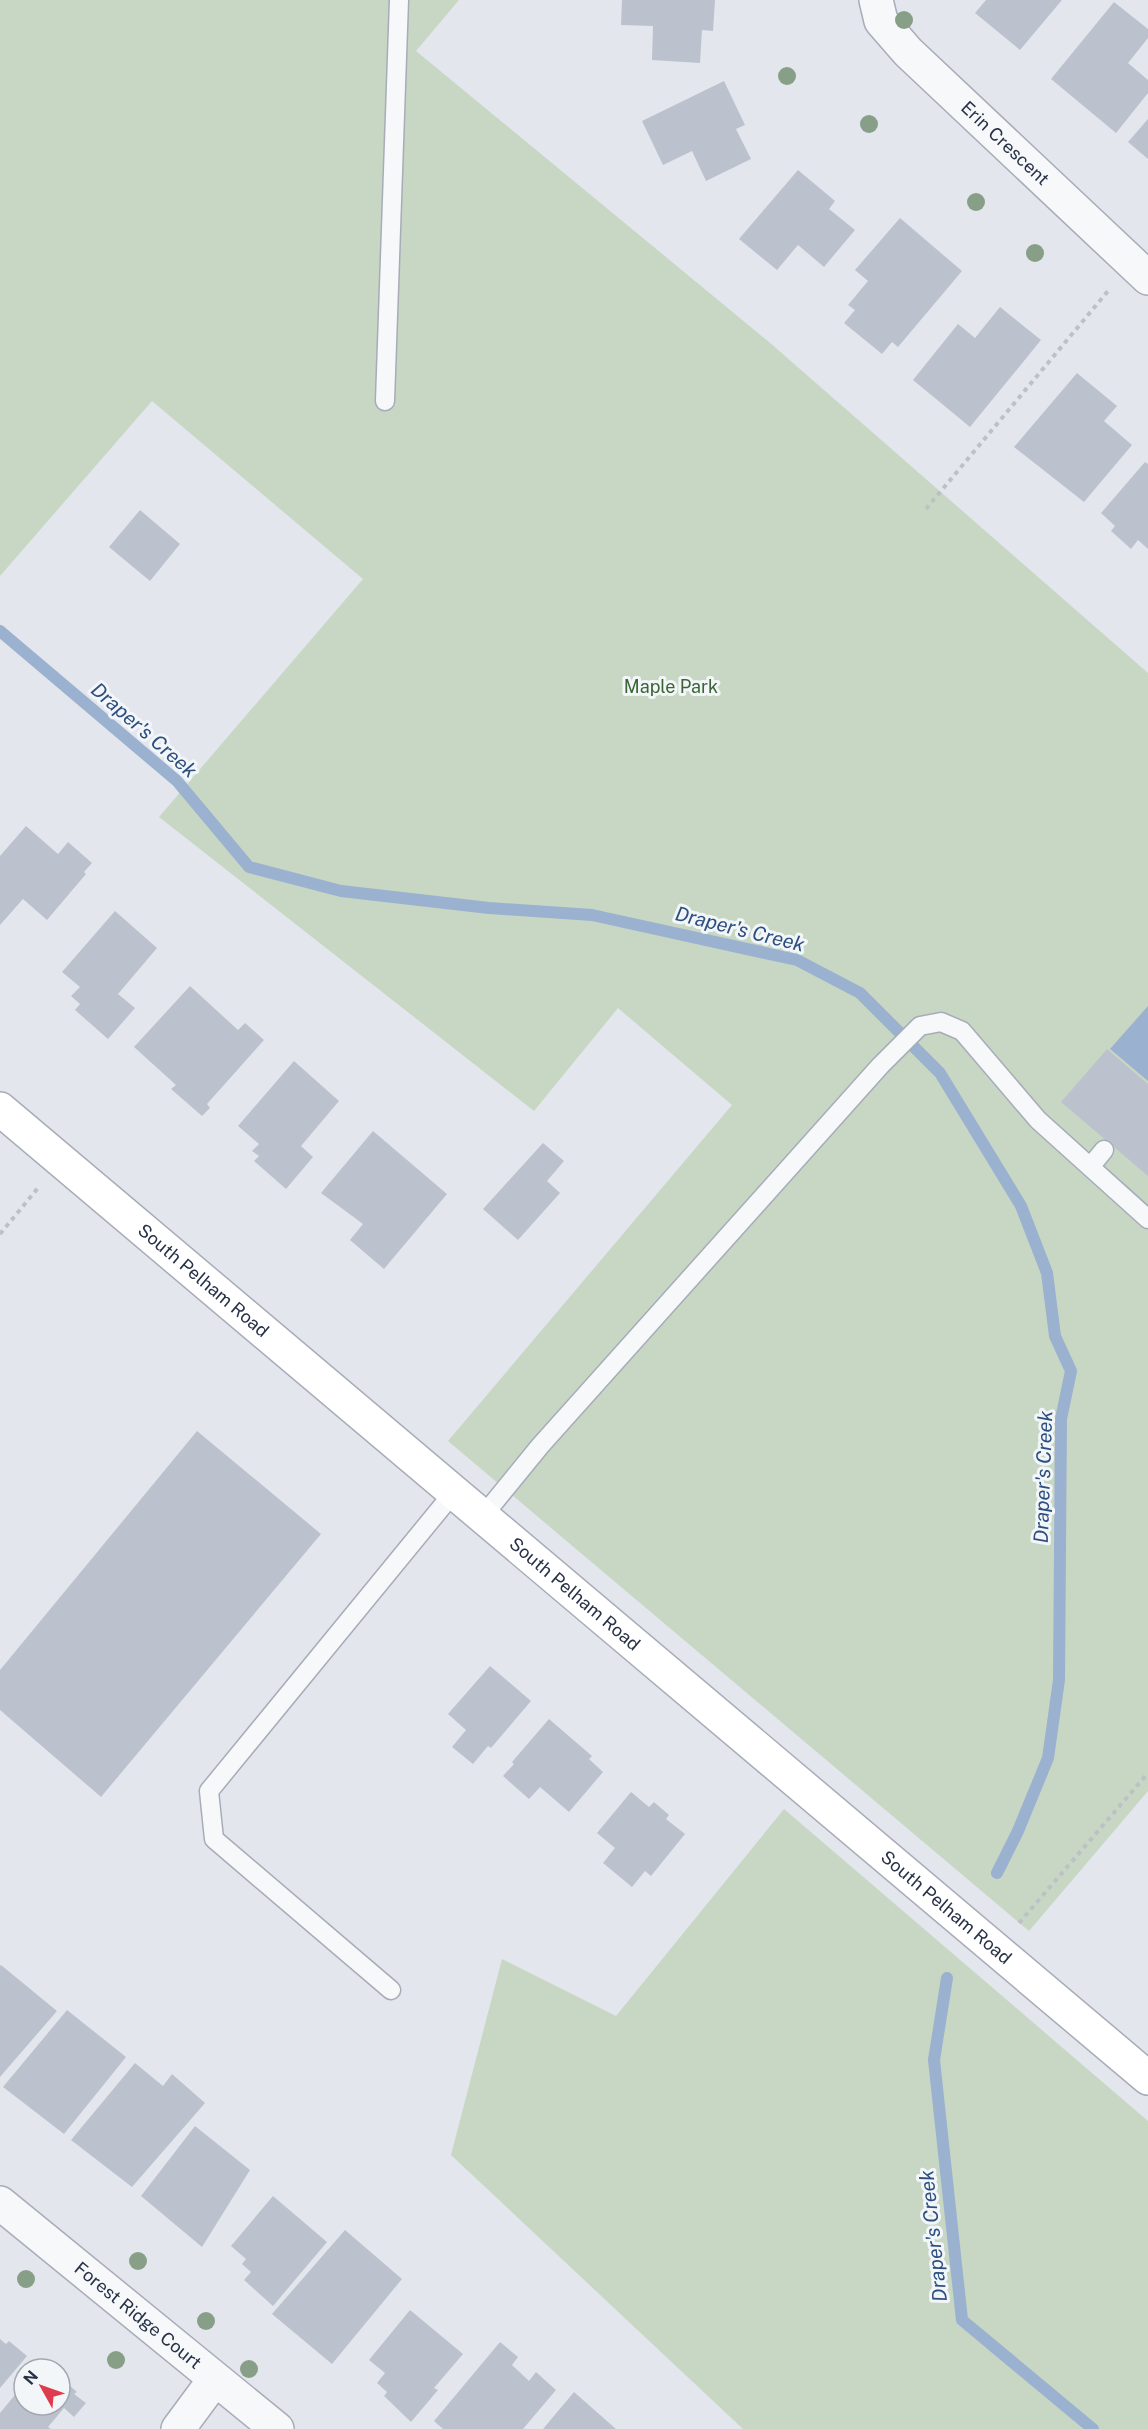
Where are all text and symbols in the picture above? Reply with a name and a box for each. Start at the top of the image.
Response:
street label: Erin Crescent [957,97,1054,189]
park label: Maple Park [624,676,718,697]
water label: Draper's Creek [86,677,202,783]
water label: Draper's Creek [673,901,807,957]
street label: South Pelham Road [134,1219,273,1341]
water label: Draper's Creek [1029,1410,1057,1544]
street label: South Pelham Road [505,1533,645,1655]
street label: South Pelham Road [877,1846,1016,1968]
water label: Draper's Creek [914,2169,952,2303]
street label: Forest Ridge Court [71,2257,206,2373]
north arrow [12,2357,72,2417]
text: N [20,2367,42,2389]

